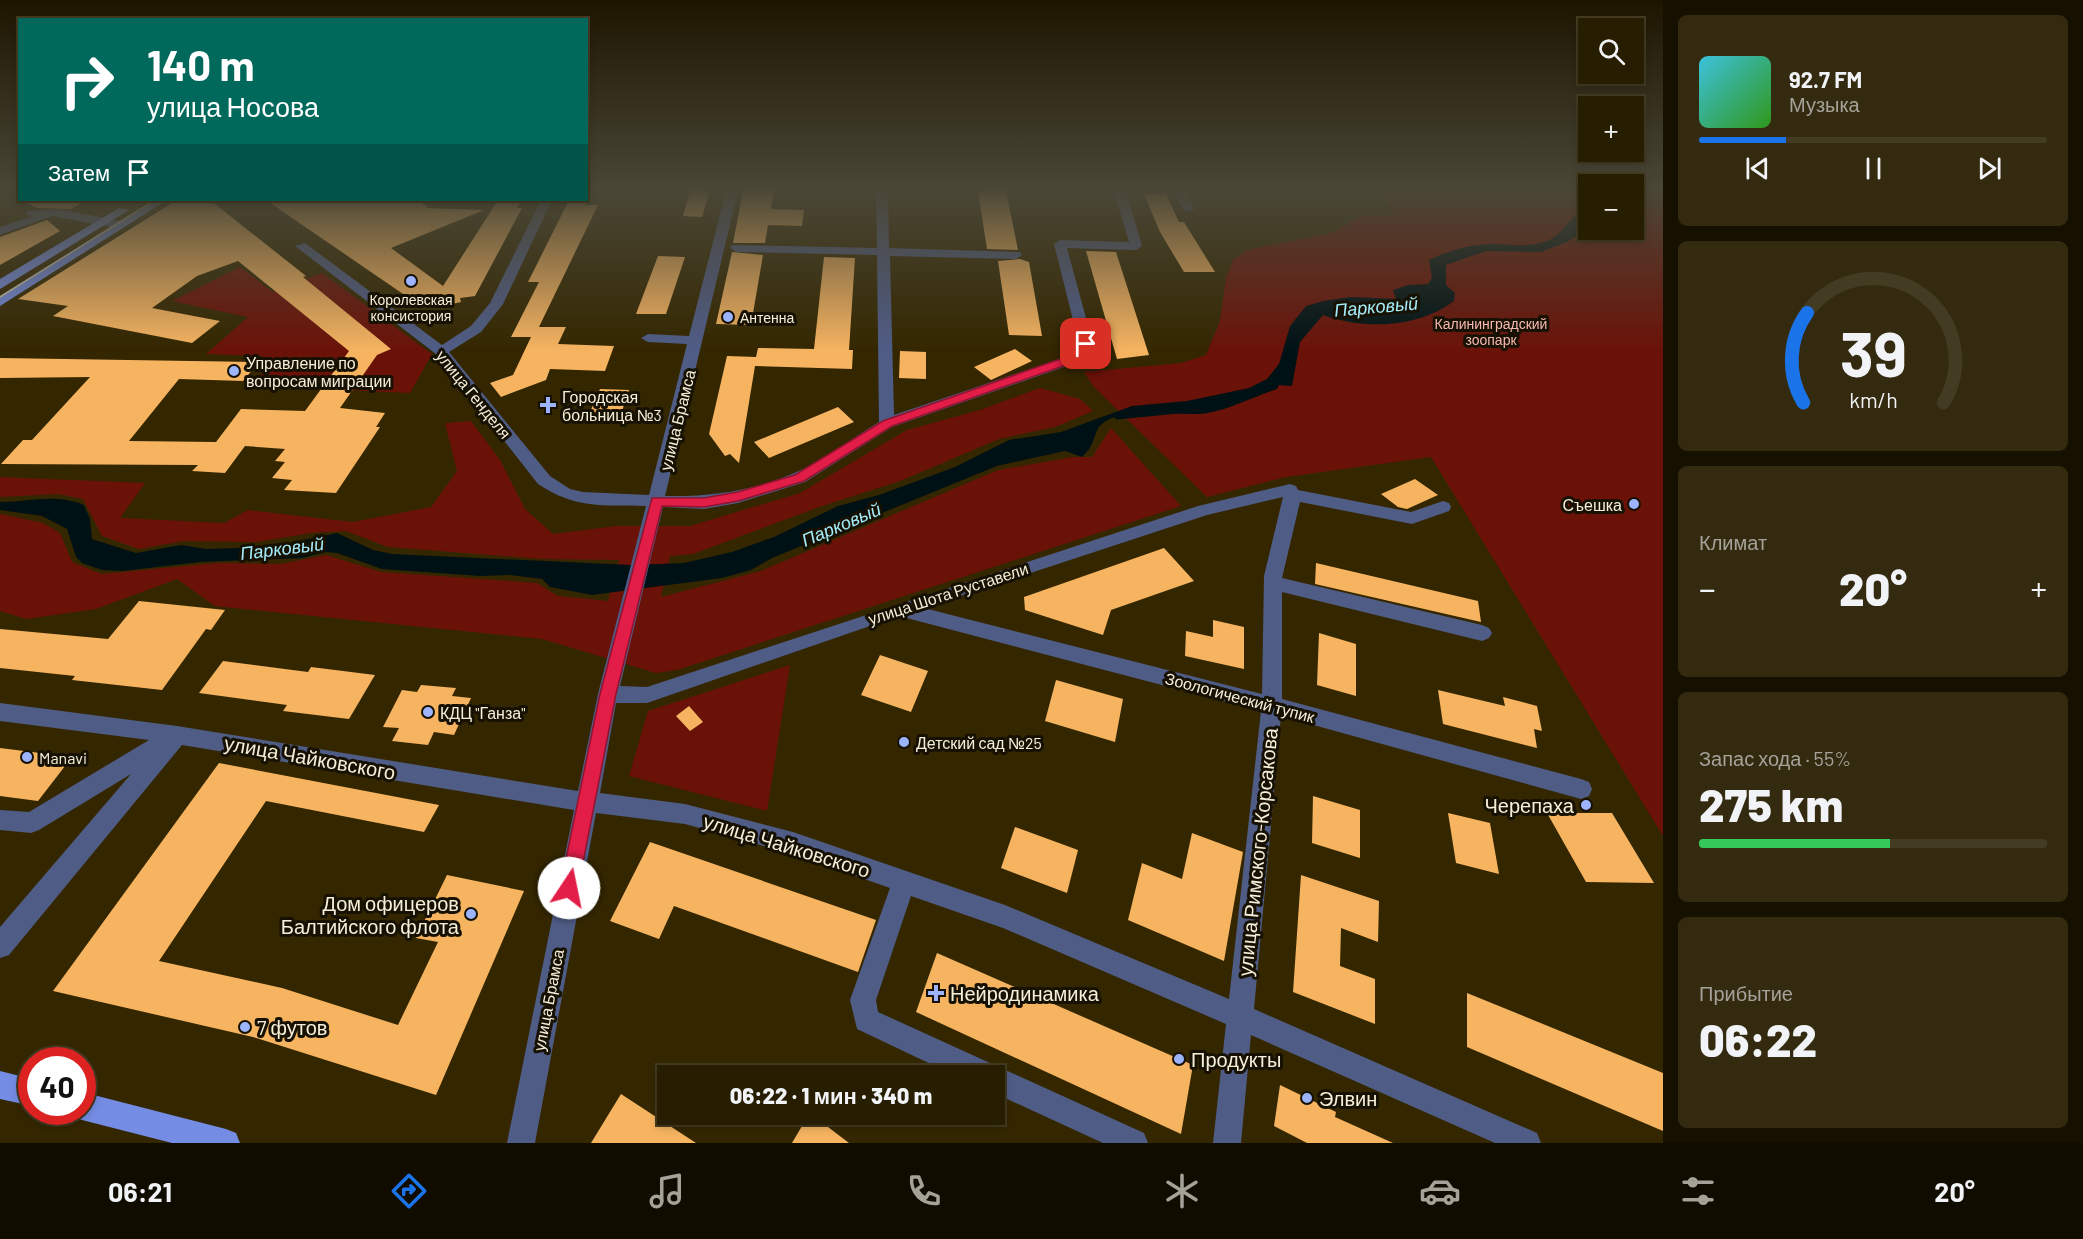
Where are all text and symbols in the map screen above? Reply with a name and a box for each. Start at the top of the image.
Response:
map controls [1578,18,1644,240]
button: search [1578,18,1644,84]
text: 140 m [147,39,255,89]
icon: right [48,42,126,120]
text: 92.7 FM [1789,66,1862,92]
text: улица Носова [147,90,319,122]
text: Музыка [1789,92,1860,116]
button: + [1578,96,1644,162]
icon: previous [1741,152,1774,185]
icon: pause [1857,152,1890,185]
icon: next [1973,152,2006,185]
icon: arrive [122,156,155,189]
text: Затем [48,159,110,185]
button: − [1578,174,1644,240]
marker: Королевская консистория [404,274,418,288]
place label: Королевская консистория [369,291,453,324]
water label: Парковый [1333,291,1419,321]
place label: Антенна [740,309,795,326]
marker: Антенна [721,310,735,324]
park label: Калининградский зоопарк [1435,315,1547,348]
text: 39 [1840,315,1906,389]
pin [1060,318,1111,369]
icon: arrive [1069,327,1102,360]
street label: улица Генделя [433,346,515,442]
place label: Управление по вопросам миграции [246,353,391,390]
marker: Управление по вопросам миграции [227,364,241,378]
street label: улица Брамса [655,367,699,472]
place label: Городская больница №3 [562,387,662,424]
text: km/h [1849,387,1897,412]
marker: Городская больница №3 [539,396,557,414]
place label: Съешка [1562,495,1622,514]
water label: Парковый [798,497,884,551]
marker: Съешка [1627,497,1641,511]
text: Климат [1699,530,1767,554]
water label: Парковый [239,532,325,564]
street label: улица Шота Руставели [866,558,1030,628]
text: 20° [1839,561,1907,615]
text: − [1699,568,1716,608]
text: + [2031,568,2047,608]
street label: Зоологический тупик [1163,668,1318,726]
place label: КДЦ "Ганза" [440,703,525,722]
marker: КДЦ "Ганза" [421,705,435,719]
street label: улица Римского-Корсакова [1232,726,1282,977]
street label: улица Чайковского [223,730,397,784]
place label: Детский сад №25 [916,733,1042,752]
marker: Детский сад №25 [897,735,911,749]
text: Запас хода · 55% [1699,746,1851,770]
place label: Manavi [39,748,87,767]
marker: Manavi [20,750,34,764]
text: 275 km [1699,777,1843,831]
place label: Черепаха [1484,793,1575,817]
marker: Черепаха [1579,798,1593,812]
street label: улица Чайковского [701,808,873,882]
position arrow [537,856,601,920]
place label: Дом офицеров Балтийского флота [281,891,460,938]
marker: Дом офицеров Балтийского флота [464,907,478,921]
street label: улица Брамса [529,947,567,1053]
place label: Нейродинамика [950,981,1100,1005]
text: Прибытие [1699,981,1793,1005]
marker: Нейродинамика [927,984,945,1002]
text: 06:22 [1699,1012,1817,1066]
place label: 7 футов [257,1015,327,1039]
marker: 7 футов [238,1020,252,1034]
speed limit sign: 40 [18,1047,96,1125]
place label: Продукты [1191,1047,1281,1071]
marker: Продукты [1172,1052,1186,1066]
text: 06:22 · 1 мин · 340 m [730,1082,932,1108]
place label: Элвин [1319,1086,1377,1110]
marker: Элвин [1300,1091,1314,1105]
icon: directions [388,1170,430,1212]
icon: music [646,1170,688,1212]
icon: phone [903,1170,945,1212]
icon: climate [1161,1170,1203,1212]
icon: car [1419,1170,1461,1212]
icon: filters [1677,1170,1719,1212]
text: 06:21 [108,1175,172,1207]
text: 20° [1934,1175,1975,1207]

